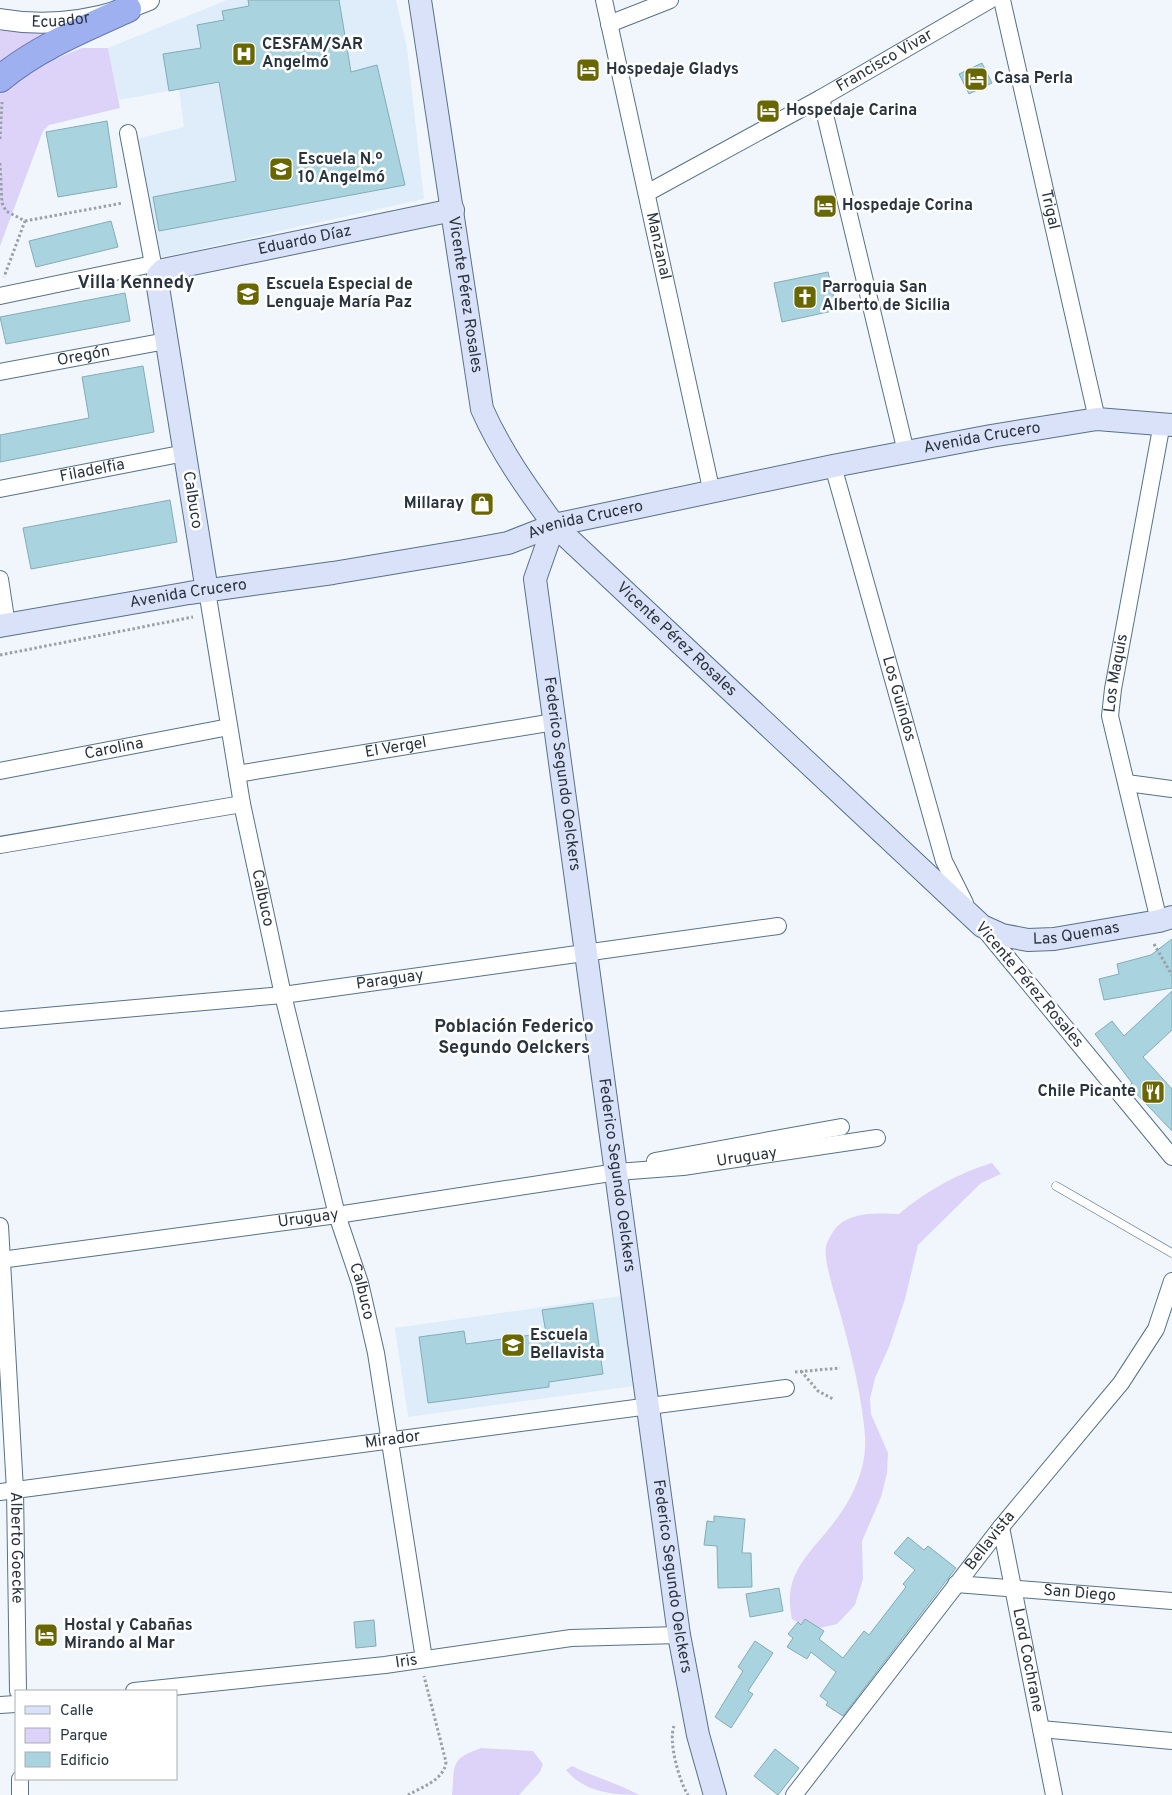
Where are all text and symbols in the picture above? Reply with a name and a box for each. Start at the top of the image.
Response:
street label: Ecuador [31,8,92,33]
street label: Francisco Vivar [833,25,937,97]
place label: CESFAM/SAR Angelmó [262,35,363,73]
hospital icon: CESFAM/SAR Angelmó [231,41,257,67]
hotel icon: Hospedaje Gladys [575,57,601,83]
place label: Hospedaje Gladys [606,60,739,80]
hotel icon: Casa Perla [963,66,989,92]
place label: Casa Perla [994,69,1073,89]
hotel icon: Hospedaje Carina [755,98,781,124]
place label: Hospedaje Carina [786,101,917,121]
place label: Escuela N.º 10 Angelmó [298,150,385,188]
school or university icon: Escuela N.º 10 Angelmó [268,156,294,182]
street label: Trigal [1035,188,1064,231]
hotel icon: Hospedaje Corina [812,193,838,219]
place label: Hospedaje Corina [842,196,973,216]
street label: Manzanal [641,211,675,282]
street label: Vicente Pérez Rosales [443,215,486,374]
street label: Eduardo Díaz [256,221,353,260]
district label: Villa Kennedy [78,272,194,295]
place label: Escuela Especial de Lenguaje María Paz [266,275,413,313]
place label: Parroquia San Alberto de Sicilia [822,278,950,316]
school or university icon: Escuela Especial de Lenguaje María Paz [235,281,261,307]
church icon: Parroquia San Alberto de Sicilia [792,284,818,310]
street label: Oregón [55,342,112,371]
street label: Avenida Crucero [922,418,1042,459]
street label: Filadelfia [58,455,126,487]
street label: Calbuco [178,470,206,530]
shop icon: Millaray [469,491,495,517]
place label: Millaray [404,494,464,514]
street label: Avenida Crucero [525,496,645,544]
street label: Avenida Crucero [128,575,248,613]
street label: Vicente Pérez Rosales [612,578,741,701]
street label: Los Maquis [1100,632,1133,714]
street label: Los Guindos [877,654,920,744]
street label: Federico Segundo Oelckers [538,676,585,872]
street label: El Vergel [364,733,428,763]
street label: Carolina [83,734,145,765]
street label: Calbuco [246,868,278,929]
street label: Vicente Pérez Rosales [970,918,1088,1052]
street label: Las Quemas [1032,918,1121,950]
street label: Paraguay [355,966,425,995]
district label: Población Federico Segundo Oelckers [434,1016,594,1060]
street label: Federico Segundo Oelckers [593,1077,639,1273]
restaurant icon: Chile Picante [1140,1079,1166,1105]
place label: Chile Picante [1038,1082,1136,1102]
street label: Uruguay [715,1143,778,1172]
street label: Uruguay [277,1205,340,1233]
street label: Calbuco [344,1260,378,1322]
place label: Escuela Bellavista [530,1326,604,1364]
school or university icon: Escuela Bellavista [500,1332,526,1358]
street label: Mirador [364,1426,421,1454]
street label: Federico Segundo Oelckers [648,1478,696,1675]
street label: Alberto Goecke [5,1491,27,1604]
street label: Bellavista [961,1507,1020,1575]
street label: San Diego [1043,1581,1117,1607]
street label: Lord Cochrane [1007,1607,1047,1714]
place label: Hostal y Cabañas Mirando al Mar [64,1616,193,1654]
hotel icon: Hostal y Cabañas Mirando al Mar [33,1622,59,1648]
street label: Iris [394,1650,419,1673]
legend [15,1690,178,1780]
text: Calle [60,1702,94,1721]
text: Parque [60,1727,108,1746]
text: Edificio [60,1752,109,1771]

